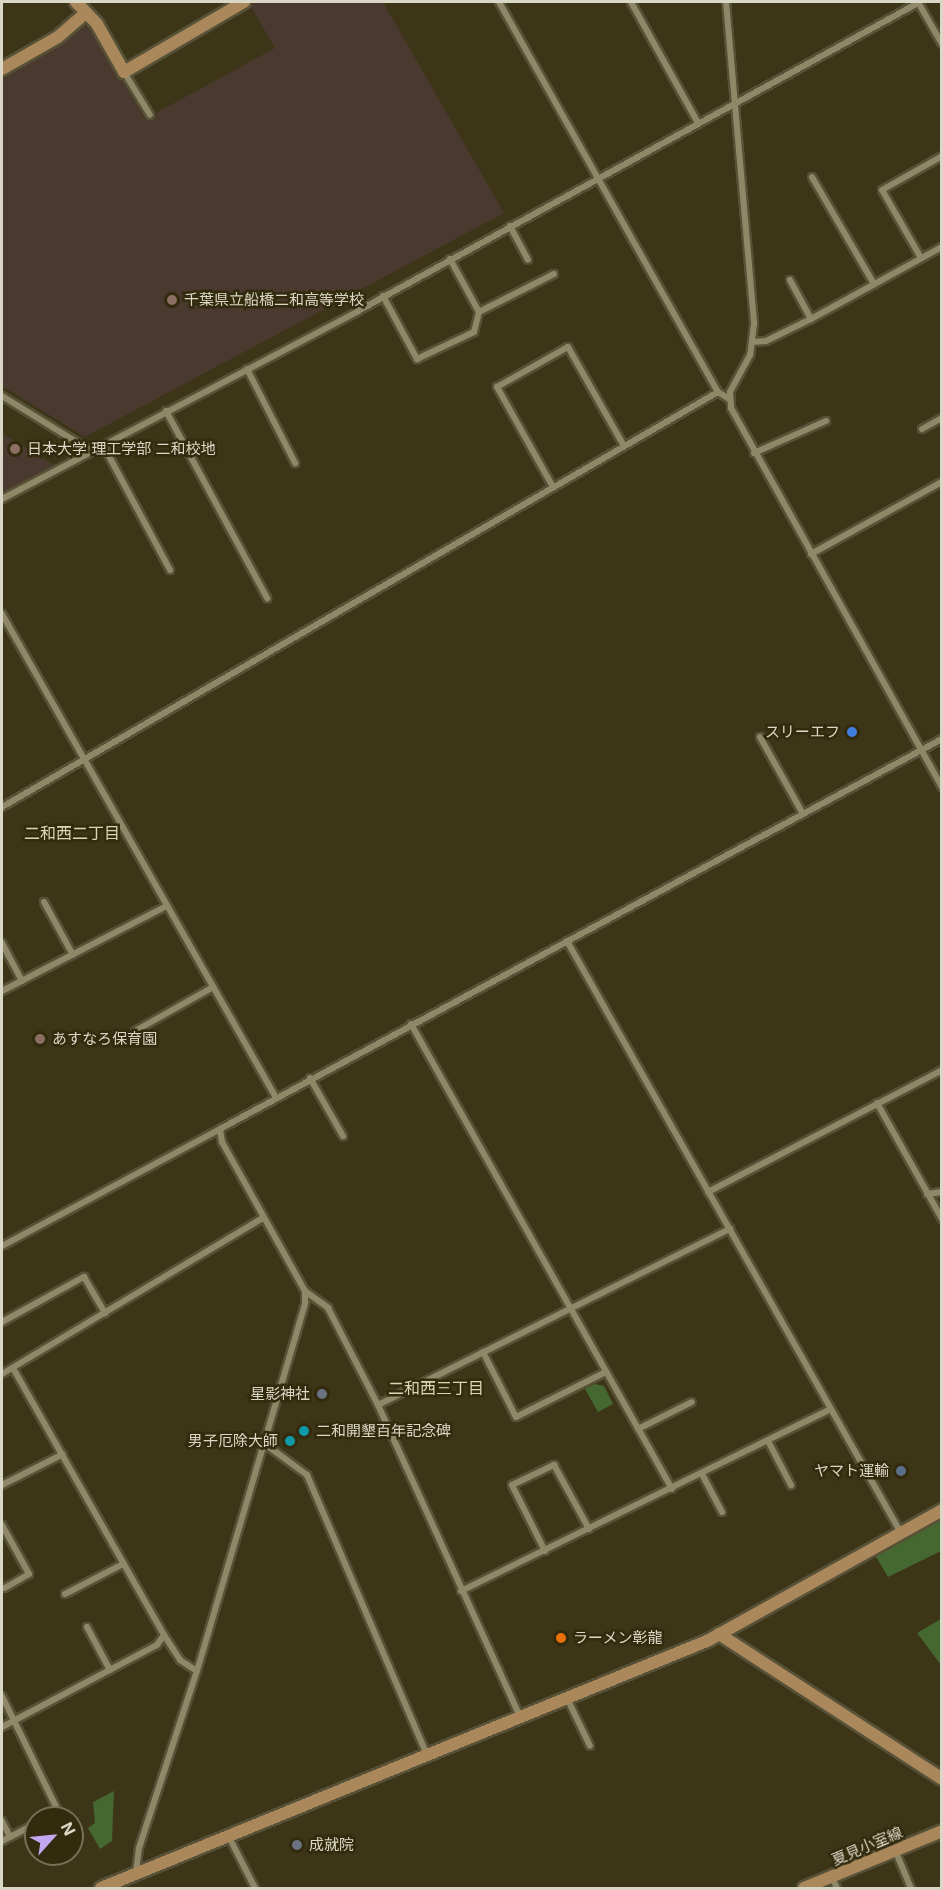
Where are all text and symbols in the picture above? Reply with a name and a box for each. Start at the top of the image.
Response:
place label: 千葉県立船橋二和高等学校 [184,291,364,309]
marker: 千葉県立船橋二和高等学校 [165,293,179,307]
place label: 日本大学 理工学部 二和校地 [27,440,215,458]
marker: 日本大学 理工学部 二和校地 [8,442,22,456]
place label: スリーエフ [765,723,840,741]
marker: スリーエフ [845,725,859,739]
district label: 二和西二丁目 [24,823,120,843]
place label: あすなろ保育園 [52,1030,157,1048]
marker: あすなろ保育園 [33,1032,47,1046]
district label: 二和西三丁目 [388,1378,484,1398]
place label: 星影神社 [250,1385,310,1403]
marker: 星影神社 [315,1387,329,1401]
place label: 二和開墾百年記念碑 [316,1422,451,1440]
marker: 二和開墾百年記念碑 [297,1424,311,1438]
place label: 男子厄除大師 [188,1432,278,1450]
marker: 男子厄除大師 [283,1434,297,1448]
place label: ヤマト運輸 [814,1462,889,1480]
marker: ヤマト運輸 [894,1464,908,1478]
place label: ラーメン彰龍 [573,1629,663,1647]
marker: ラーメン彰龍 [554,1631,568,1645]
north arrow [24,1806,84,1866]
text: N [57,1819,80,1839]
street label: 夏見小室線 [829,1823,905,1869]
place label: 成就院 [309,1836,354,1854]
marker: 成就院 [290,1838,304,1852]

